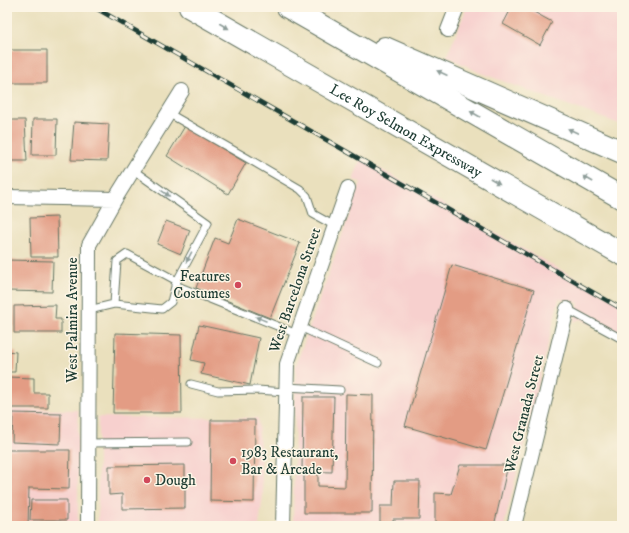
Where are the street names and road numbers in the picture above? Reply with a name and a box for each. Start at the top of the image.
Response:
street label: Lee Roy Selmon Expressway [327,80,487,182]
street label: West Barcelona Street [264,225,325,356]
street label: West Palmira Avenue [63,257,82,384]
street label: West Granada Street [500,353,548,476]

